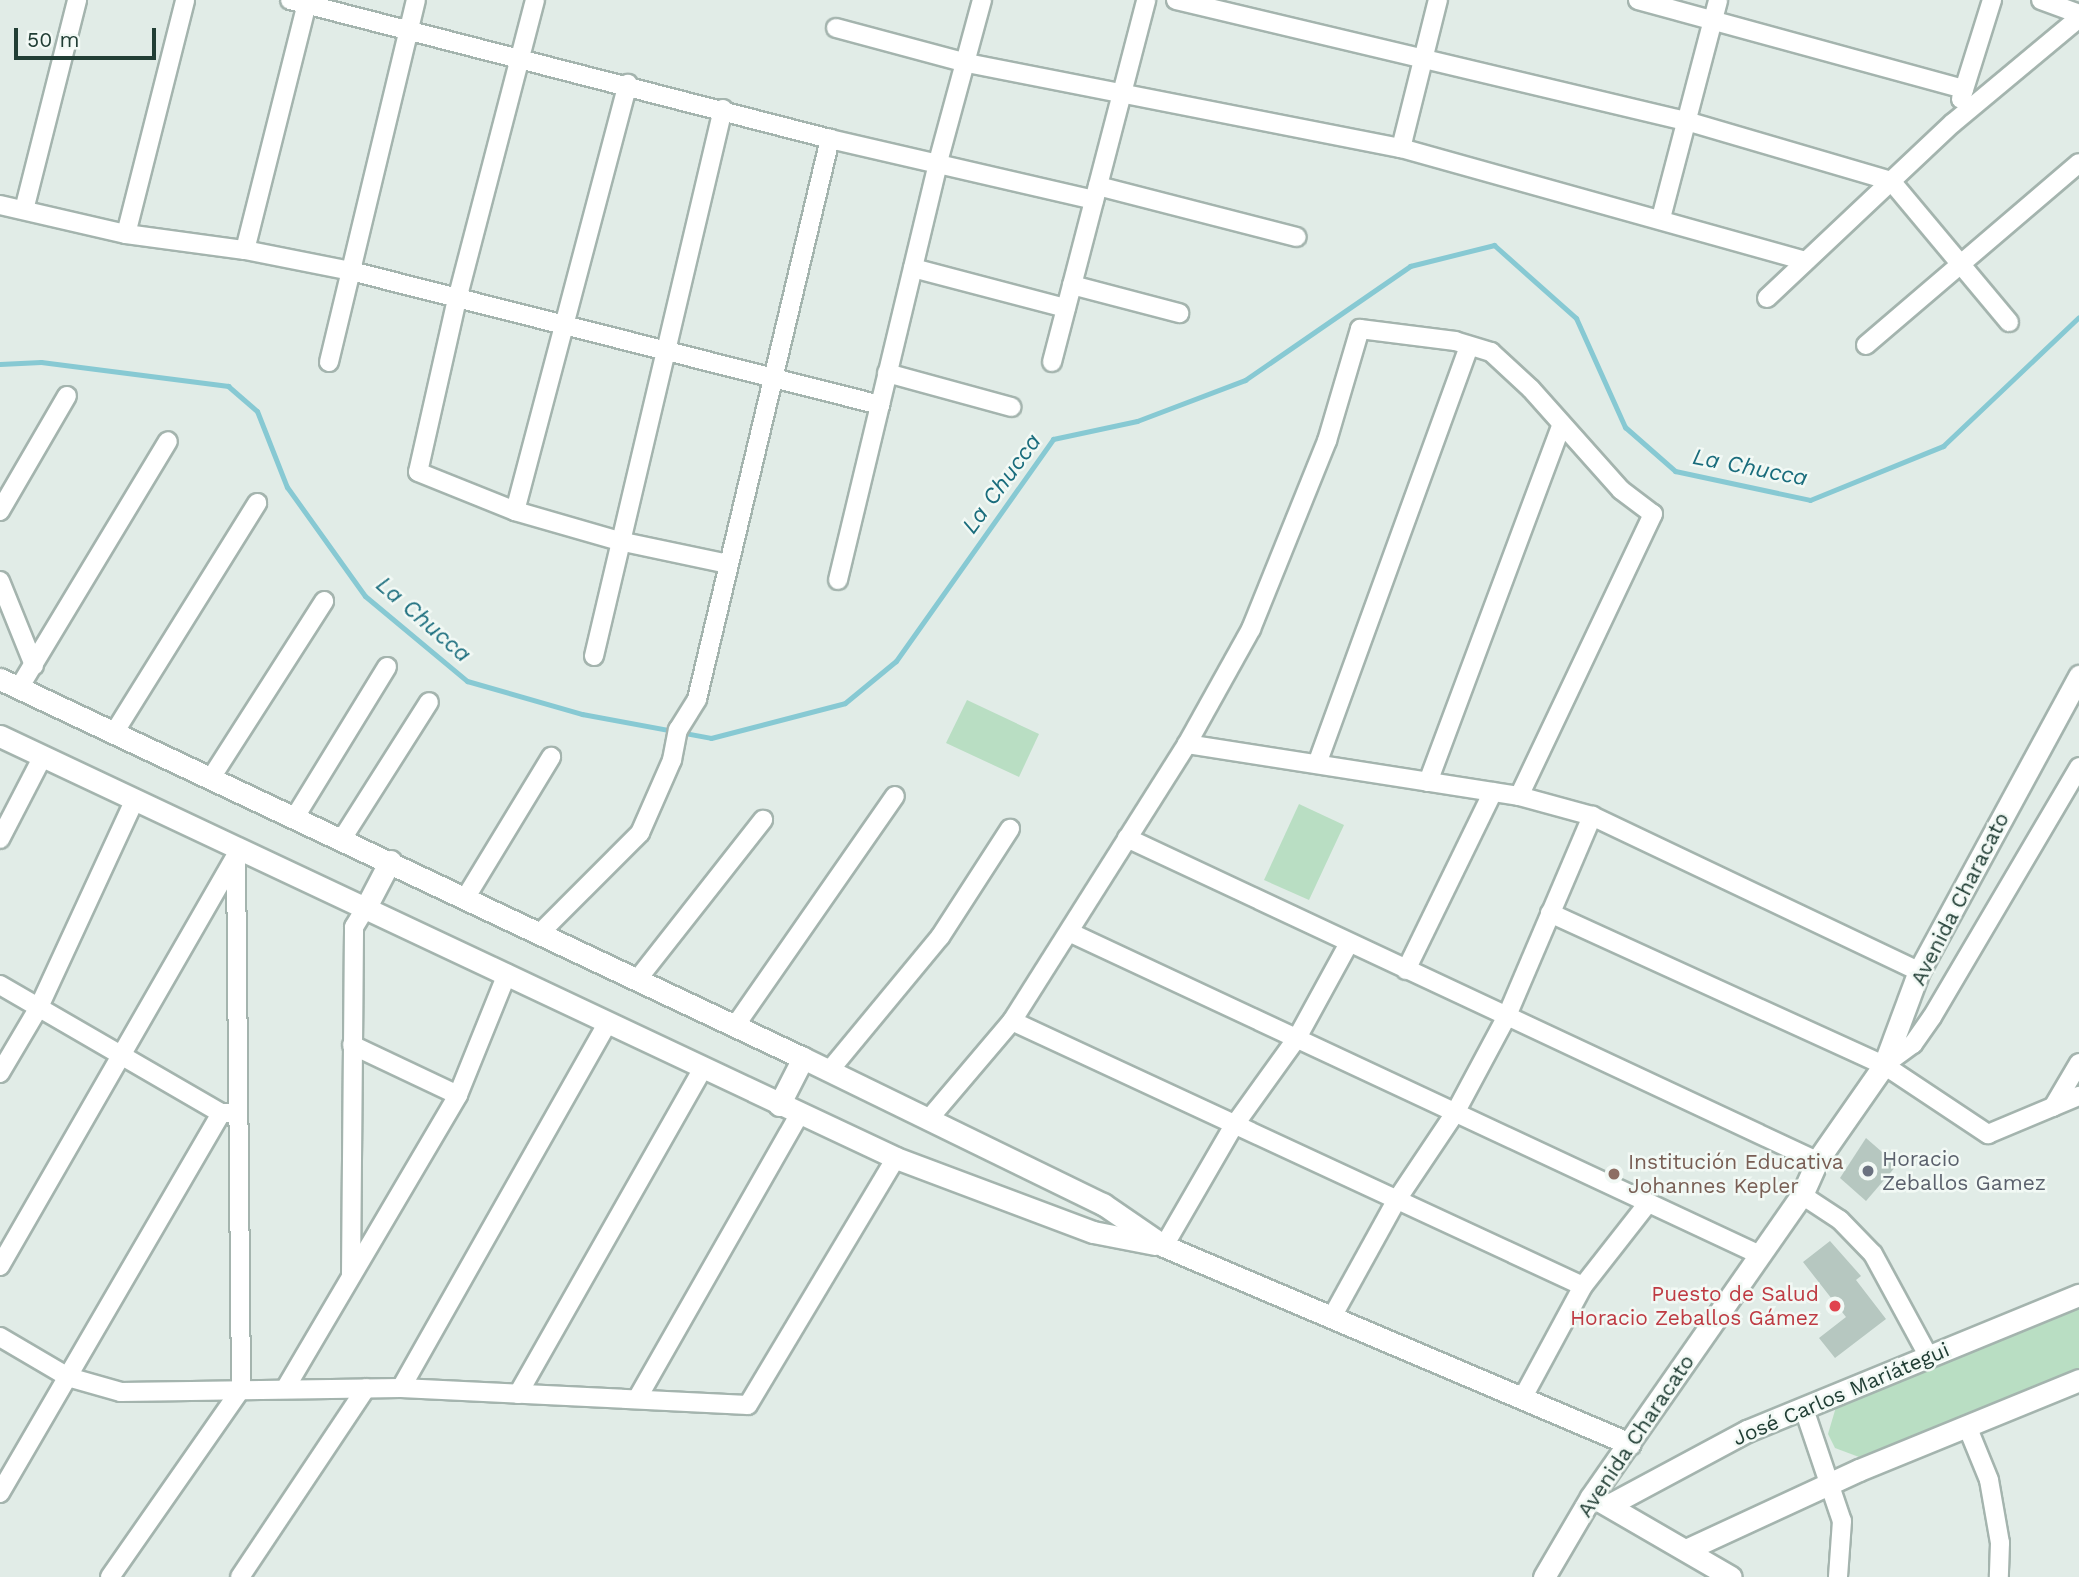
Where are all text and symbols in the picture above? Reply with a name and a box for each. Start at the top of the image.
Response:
scale bar [18,14,159,58]
text: 50 m [27,27,79,52]
water label: La Chucca [957,429,1047,539]
water label: La Chucca [1690,443,1810,493]
water label: La Chucca [370,571,476,669]
street label: Avenida Characato [1905,808,2015,990]
place label: Horacio Zeballos Gamez [1882,1146,2046,1196]
place label: Institución Educativa Johannes Kepler [1628,1149,1844,1199]
marker: Horacio Zeballos Gamez [1860,1163,1876,1179]
marker: Institución Educativa Johannes Kepler [1606,1166,1622,1182]
place label: Puesto de Salud Horacio Zeballos Gámez [1570,1281,1819,1331]
marker: Puesto de Salud Horacio Zeballos Gámez [1825,1296,1845,1316]
street label: José Carlos Mariátegui [1729,1337,1953,1451]
street label: Avenida Characato [1572,1350,1700,1522]

